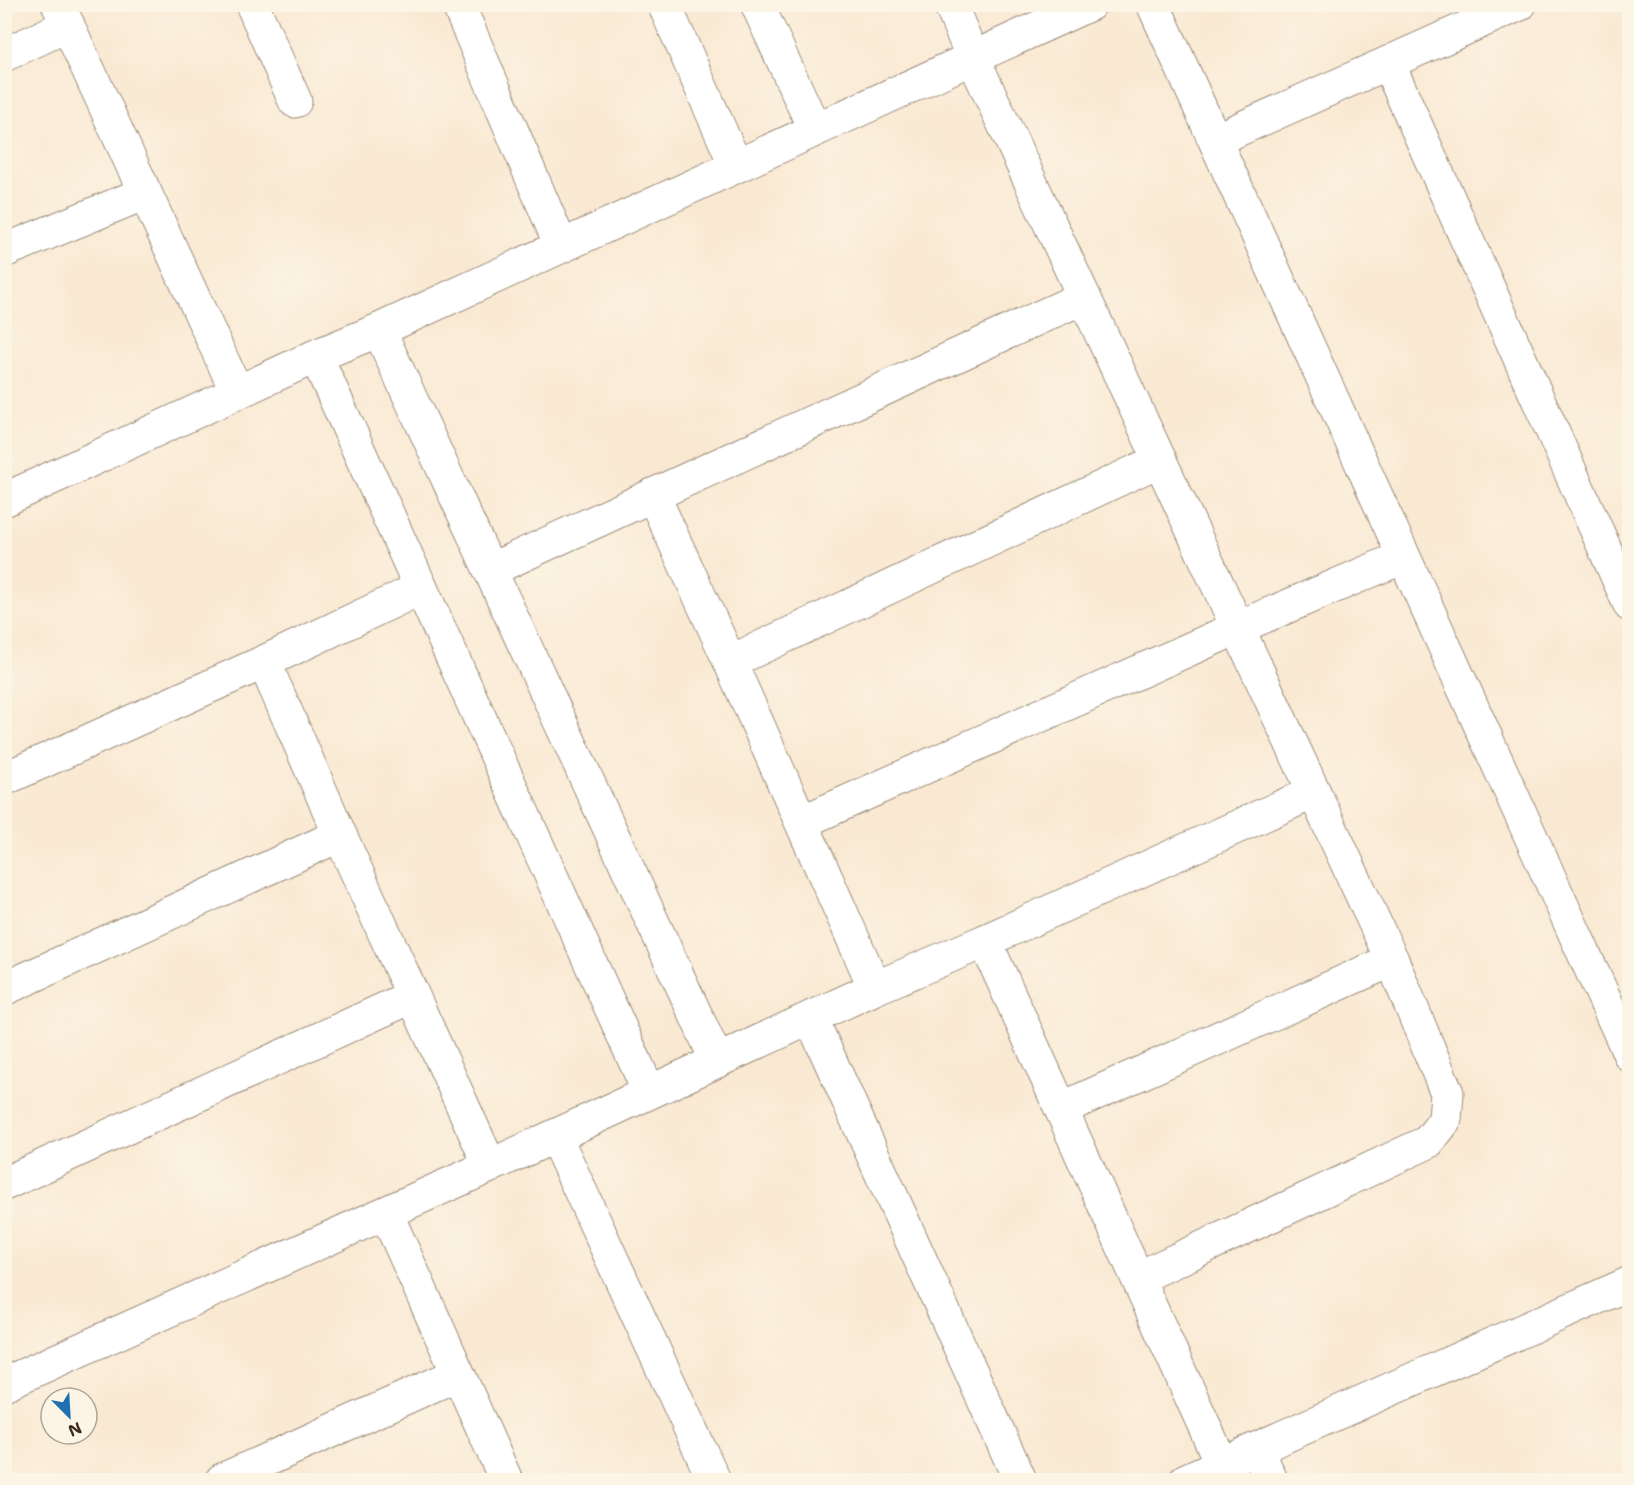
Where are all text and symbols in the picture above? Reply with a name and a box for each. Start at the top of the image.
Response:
north arrow [39,1386,99,1446]
text: N [65,1417,85,1441]

